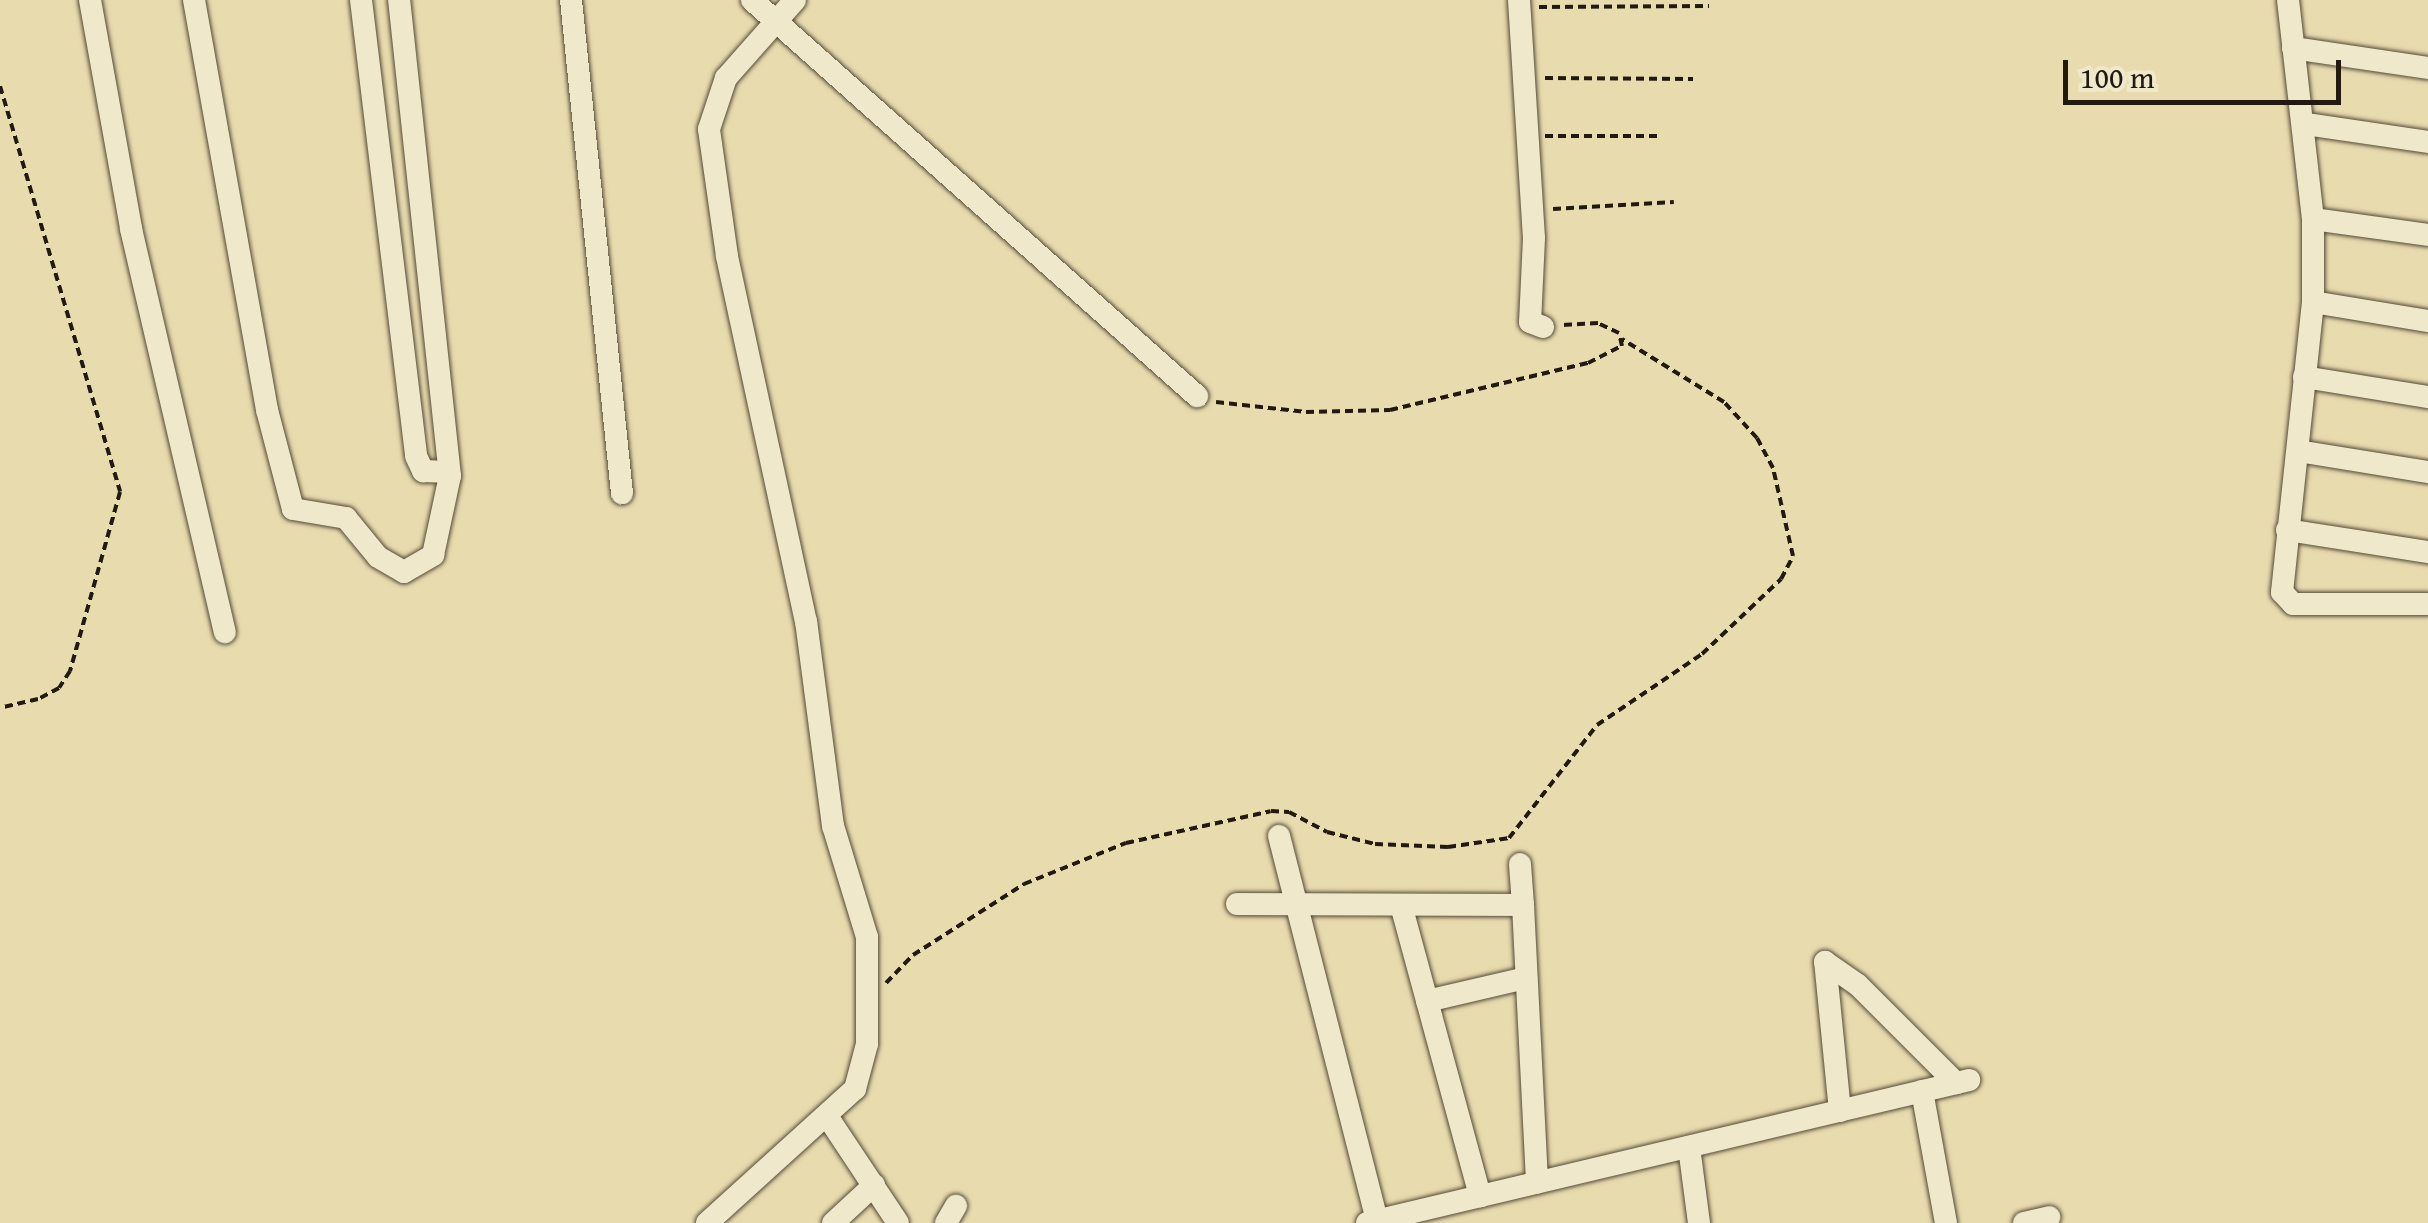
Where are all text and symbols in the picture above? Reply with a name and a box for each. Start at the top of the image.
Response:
scale bar [2068,40,2346,102]
text: 100 m [2080,55,2154,99]

